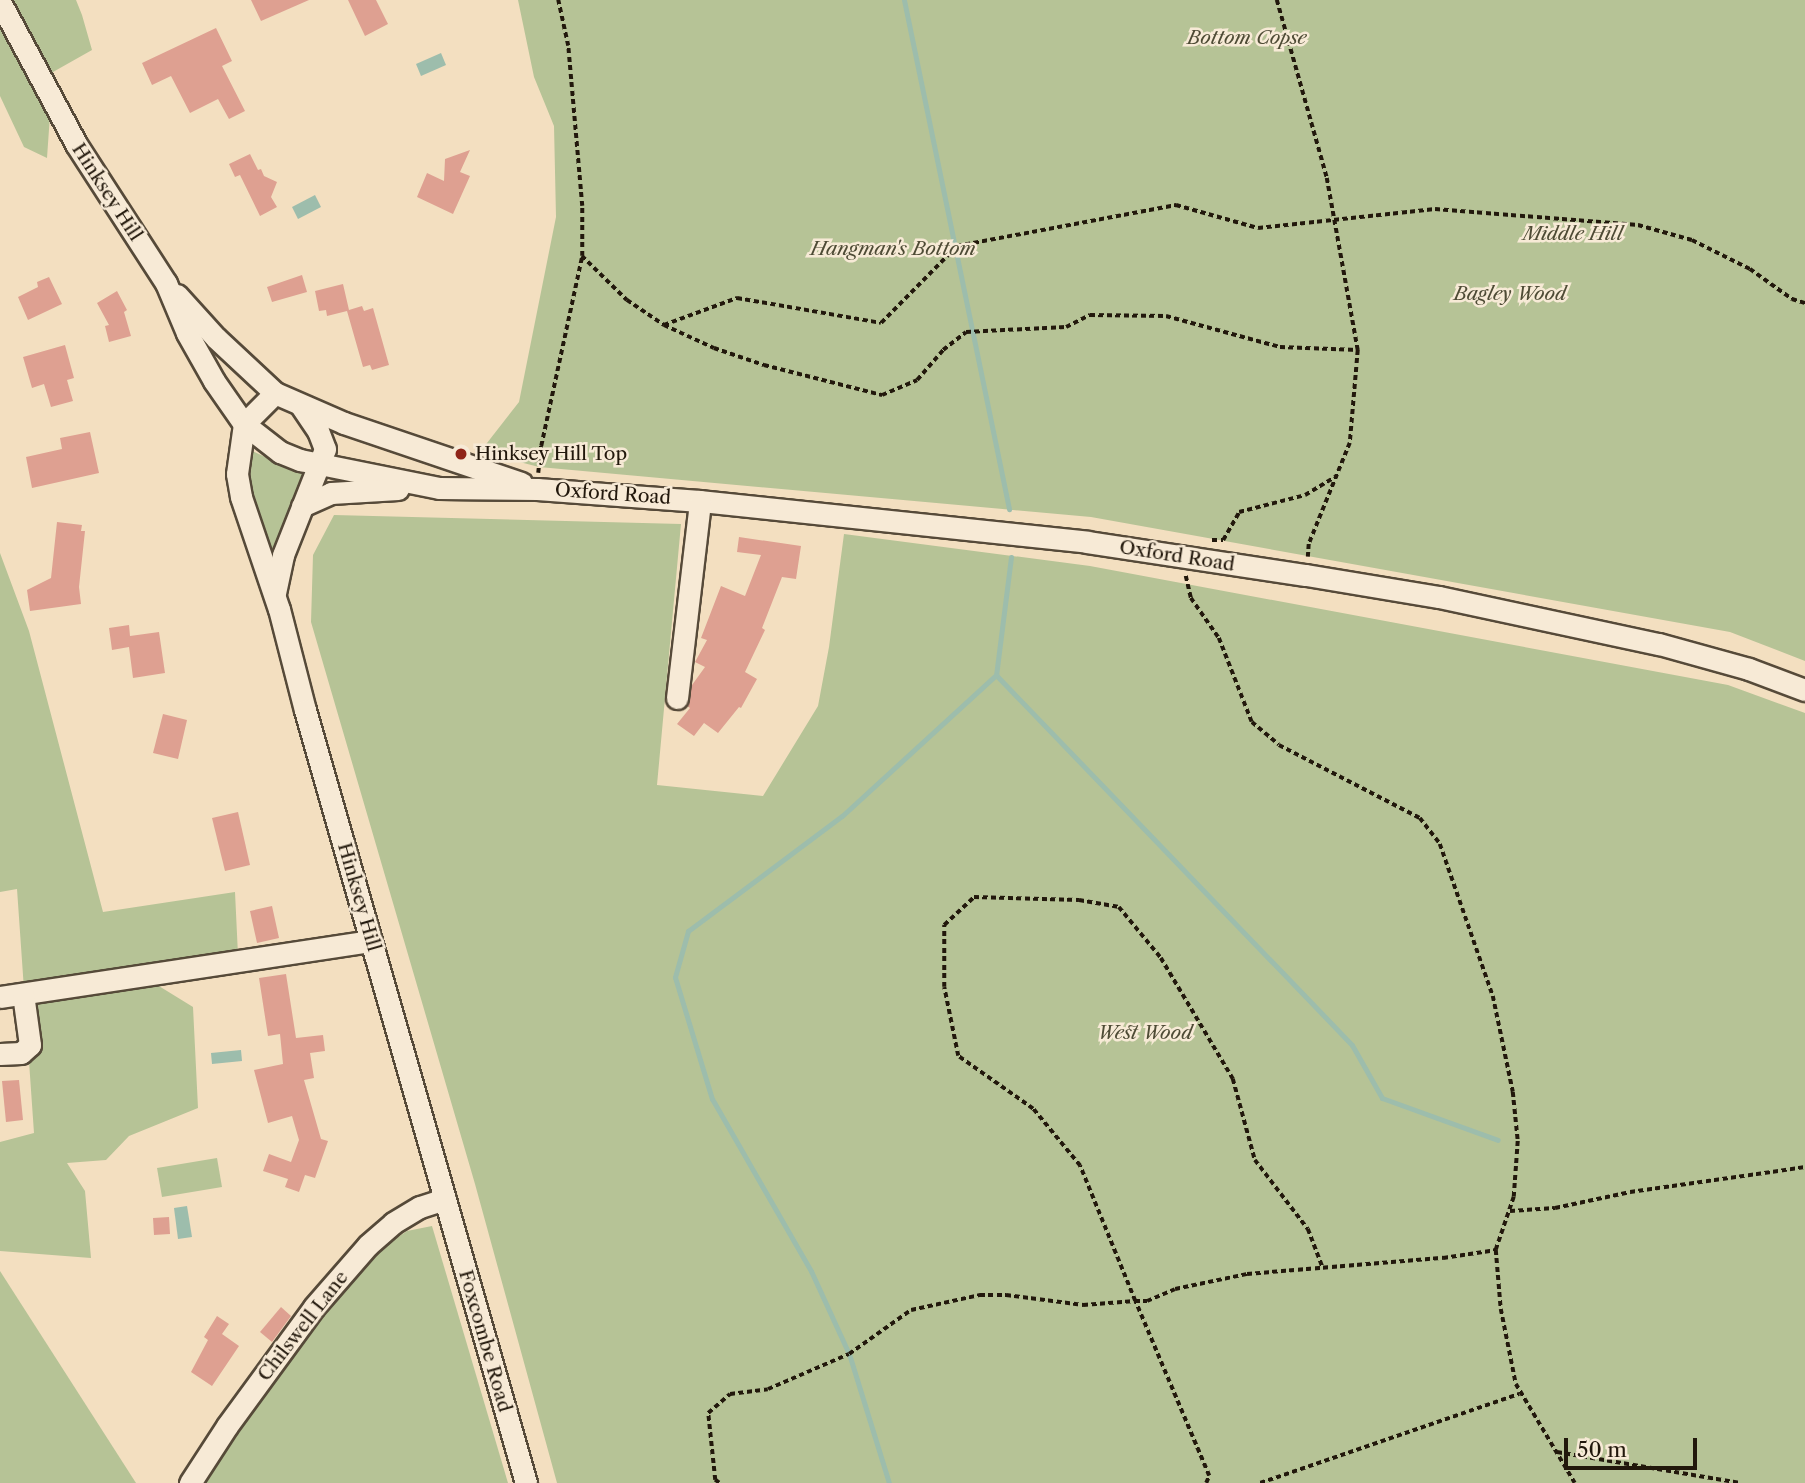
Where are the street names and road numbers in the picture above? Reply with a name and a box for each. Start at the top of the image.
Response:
street label: Hinksey Hill [67,139,147,245]
street label: Oxford Road [554,479,672,509]
street label: Oxford Road [1118,536,1236,576]
street label: Hinksey Hill [333,840,385,954]
street label: Chilswell Lane [253,1266,353,1386]
street label: Foxcombe Road [454,1267,516,1415]

